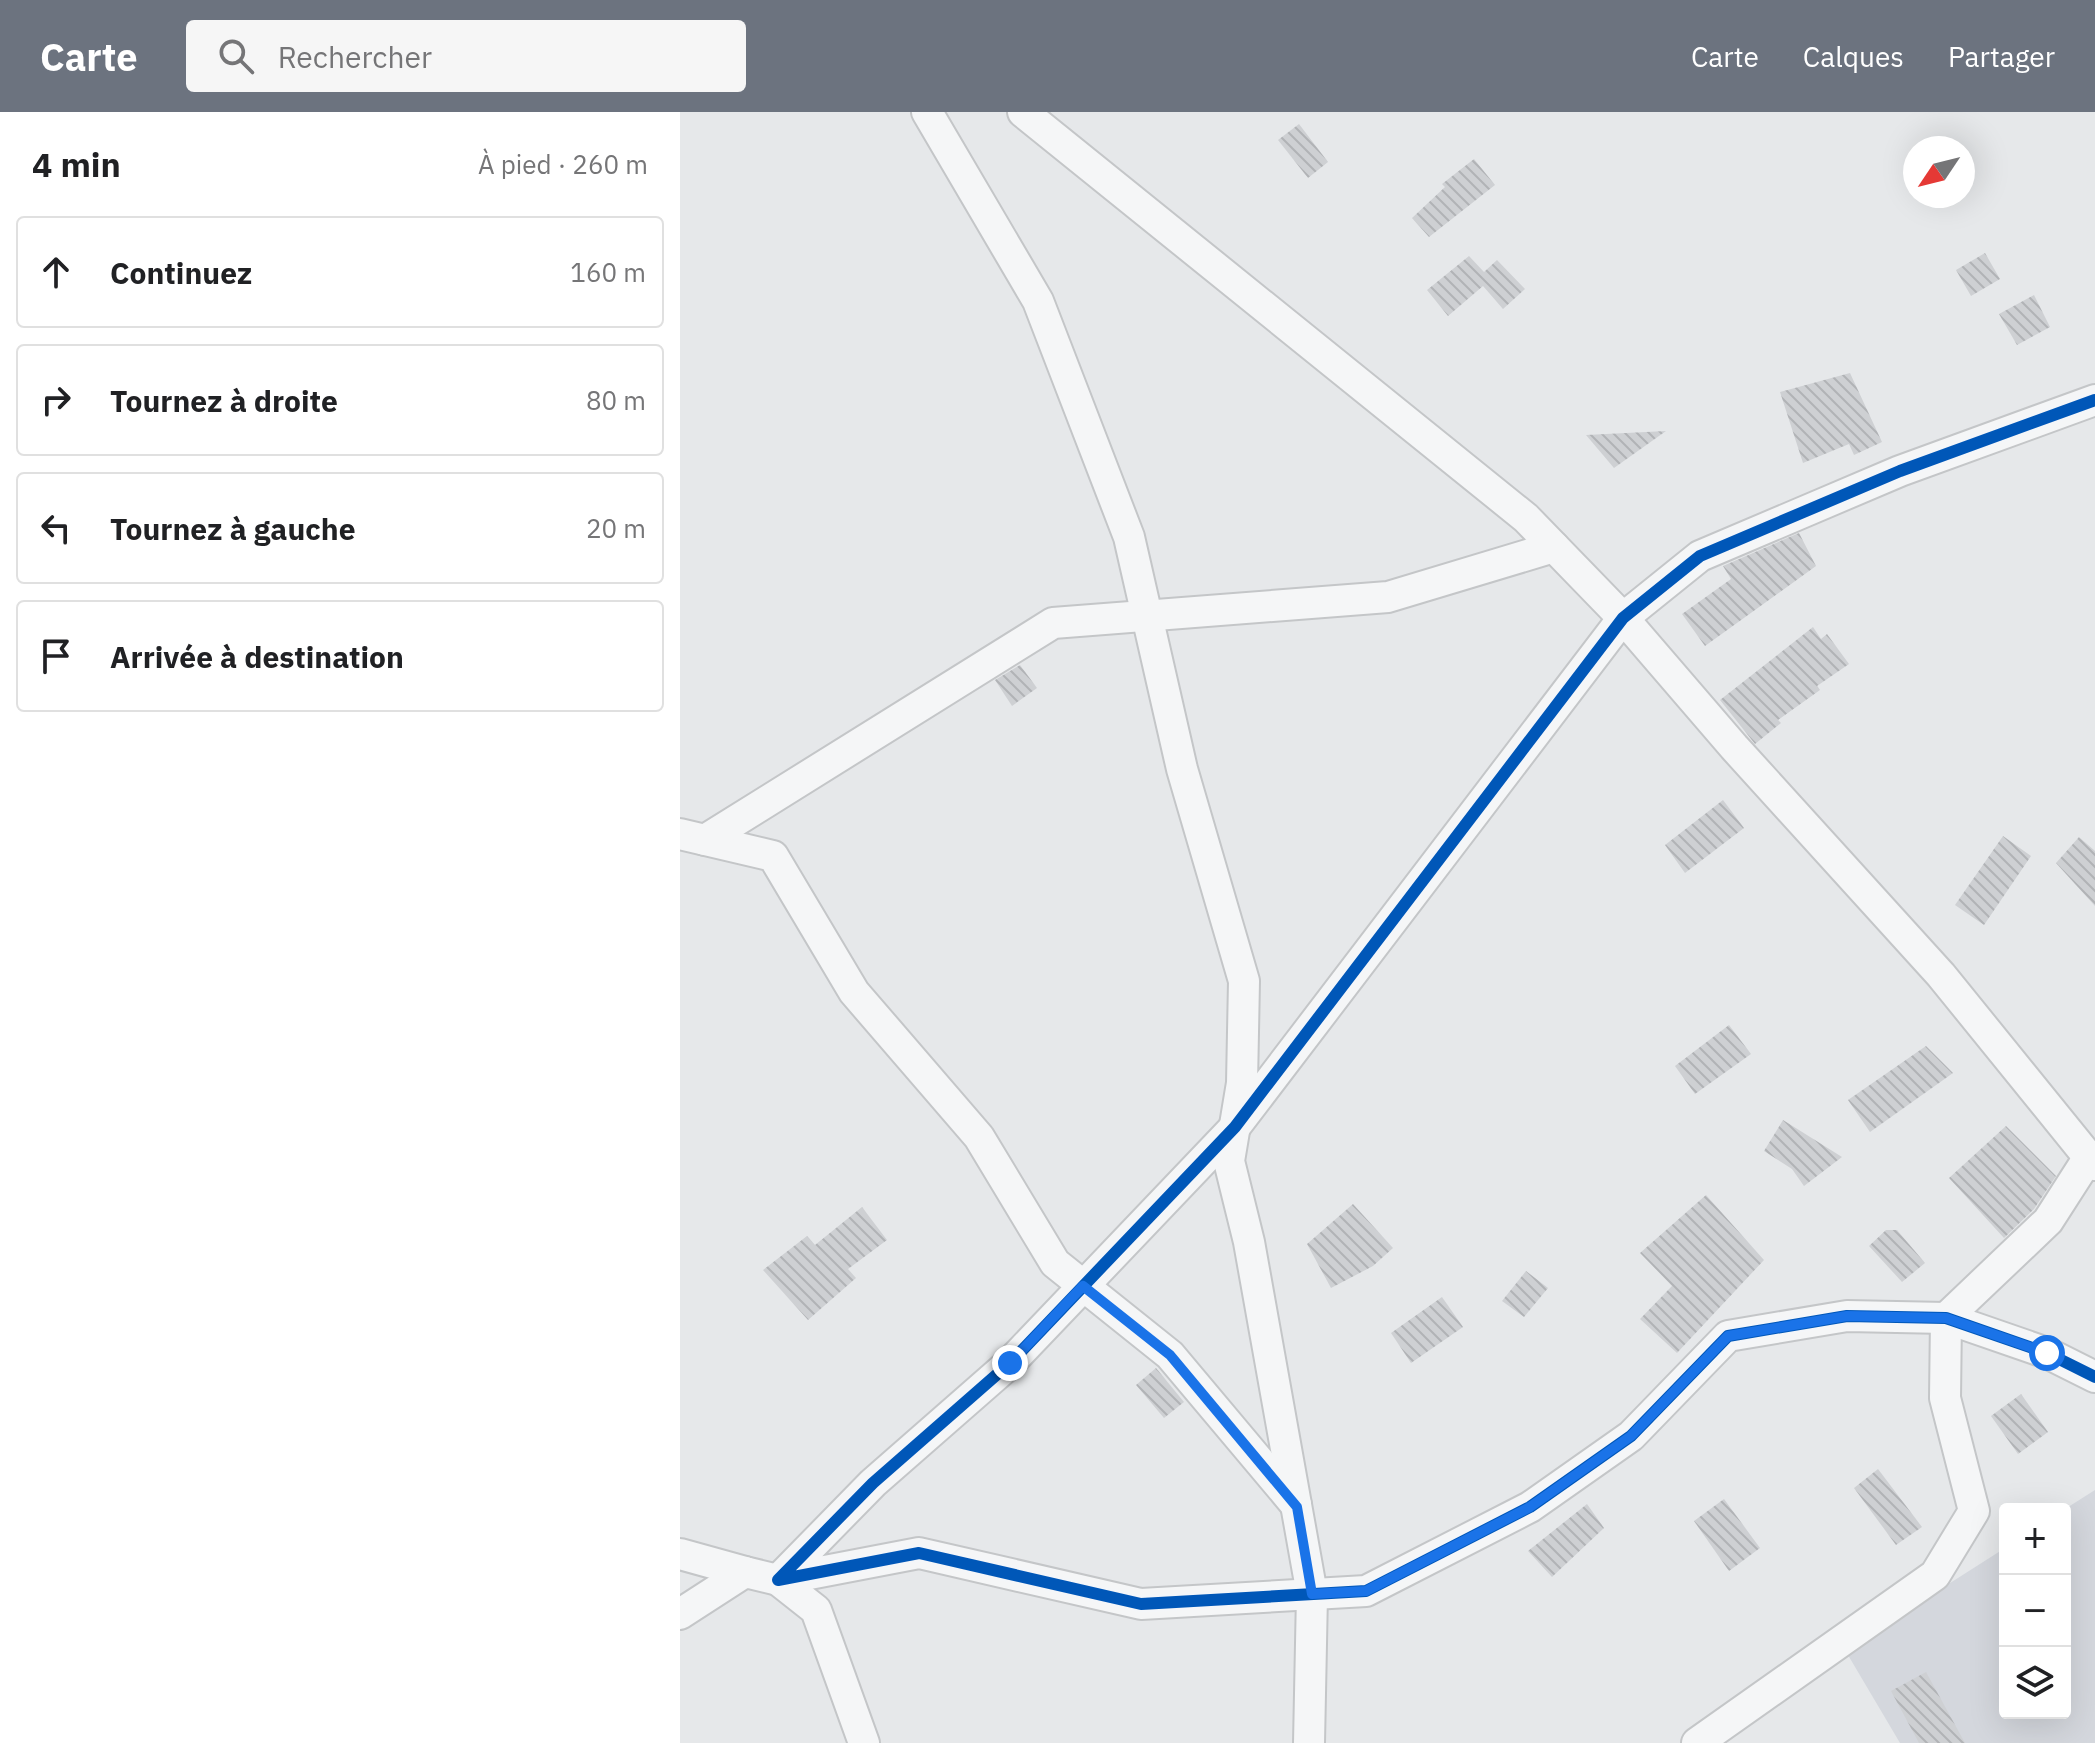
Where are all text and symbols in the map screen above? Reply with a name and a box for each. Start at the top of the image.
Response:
search box [186,20,746,92]
text: Carte [40,32,138,81]
icon: search [214,34,258,78]
text: Rechercher [278,37,432,76]
text: Carte [1691,38,1759,75]
text: Calques [1803,38,1904,75]
text: Partager [1948,38,2055,75]
north arrow [1903,136,1975,208]
text: 4 min [32,142,121,186]
text: À pied · 260 m [478,147,648,181]
icon: ahead [34,250,78,294]
text: Continuez [110,253,252,292]
text: 160 m [570,255,646,289]
icon: right [34,378,78,422]
text: Tournez à droite [110,381,338,420]
text: 80 m [586,383,646,417]
icon: left [34,506,78,550]
text: Tournez à gauche [110,509,356,548]
text: 20 m [586,511,646,545]
icon: arrive [34,634,78,678]
text: Arrivée à destination [110,637,404,676]
route start [2029,1335,2065,1371]
route end [992,1345,1028,1381]
map controls [1999,1503,2071,1719]
button: + [1999,1503,2071,1575]
button: − [1999,1575,2071,1647]
button: layers [1999,1647,2071,1719]

